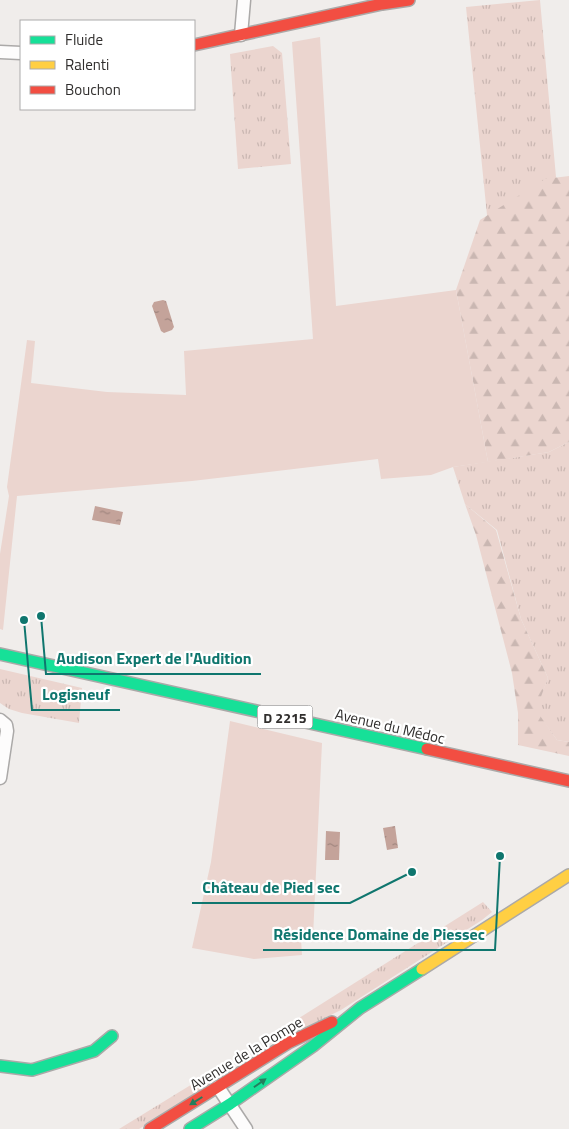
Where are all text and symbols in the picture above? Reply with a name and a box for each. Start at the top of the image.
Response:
legend [20,20,195,110]
text: Fluide [65,28,103,51]
text: Ralenti [65,53,109,76]
text: Bouchon [65,78,121,101]
callout: Audison Expert de l'Audition [46,643,261,674]
text: Audison Expert de l'Audition [56,646,252,670]
callout: Logisneuf [32,679,120,710]
text: Logisneuf [42,682,110,706]
street label: Avenue du Médoc [333,702,447,750]
road number: D 2215 [258,706,312,729]
callout: Château de Pied sec [192,872,350,903]
text: Château de Pied sec [202,875,340,899]
callout: Résidence Domaine de Piessec [263,919,495,950]
text: Résidence Domaine de Piessec [273,922,485,946]
street label: Avenue de la Pompe [185,1010,307,1096]
one-way arrow [253,1078,267,1088]
one-way arrow [189,1096,202,1105]

